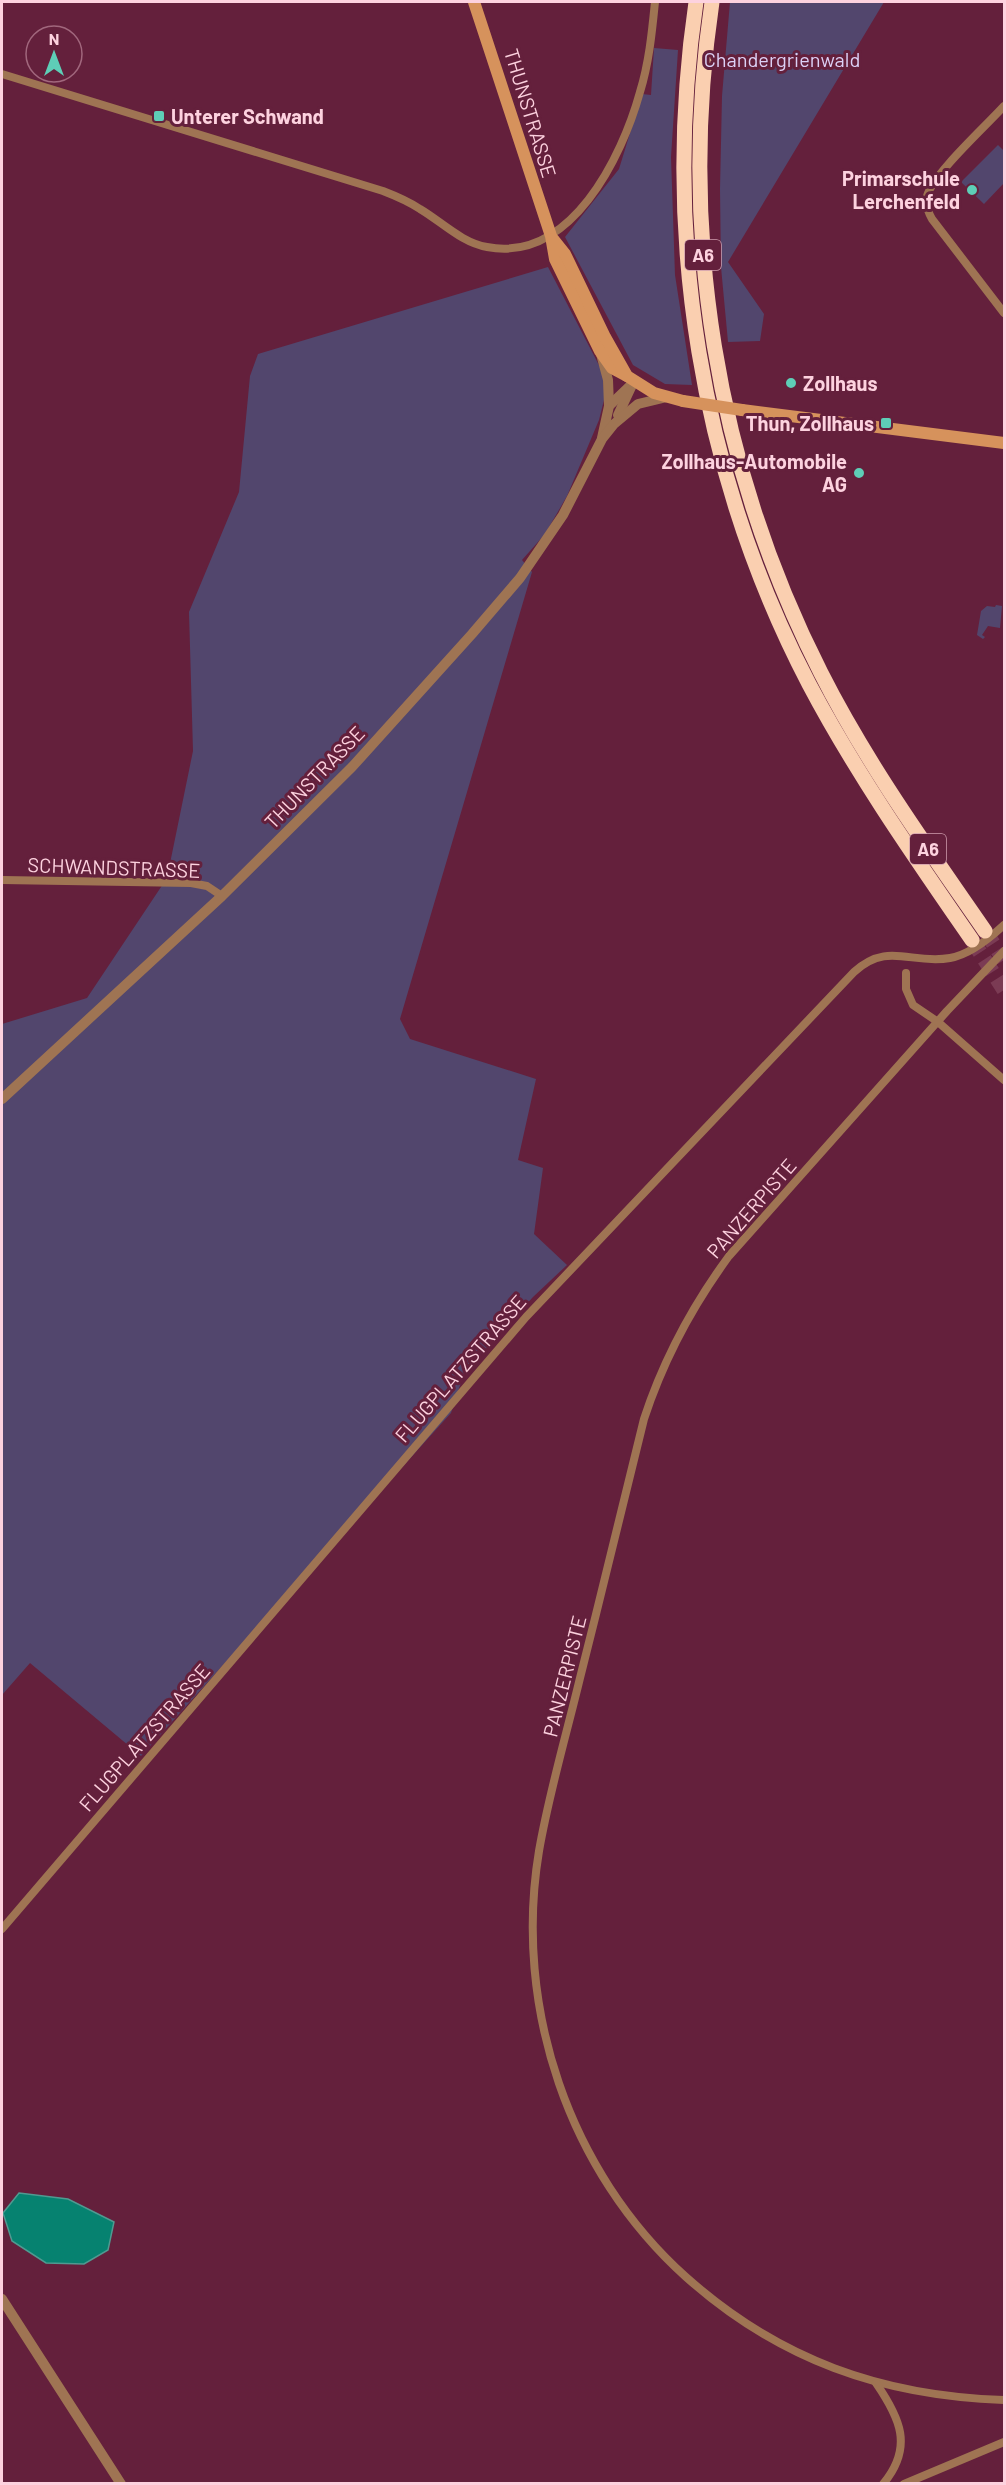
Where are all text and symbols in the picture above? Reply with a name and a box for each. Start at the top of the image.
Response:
north arrow [24,24,84,84]
text: N [49,29,59,48]
street label: THUNSTRASSE [500,46,562,180]
park label: Chandergrienwald [704,47,860,71]
place label: Unterer Schwand [171,104,324,128]
marker: Unterer Schwand [152,109,166,123]
place label: Primarschule Lerchenfeld [842,166,960,213]
marker: Primarschule Lerchenfeld [965,183,979,197]
road number: A6 [685,240,721,270]
place label: Zollhaus [803,371,878,395]
marker: Zollhaus [784,376,798,390]
place label: Thun, Zollhaus [746,411,874,435]
marker: Thun, Zollhaus [879,416,893,430]
place label: Zollhaus-Automobile AG [661,449,847,496]
marker: Zollhaus-Automobile AG [852,466,866,480]
street label: THUNSTRASSE [259,721,369,833]
road number: A6 [910,834,946,864]
street label: SCHWANDSTRASSE [27,852,201,882]
street label: PANZERPISTE [701,1153,801,1263]
street label: FLUGPLATZSTRASSE [389,1289,531,1447]
street label: PANZERPISTE [537,1613,591,1739]
street label: FLUGPLATZSTRASSE [73,1658,215,1816]

